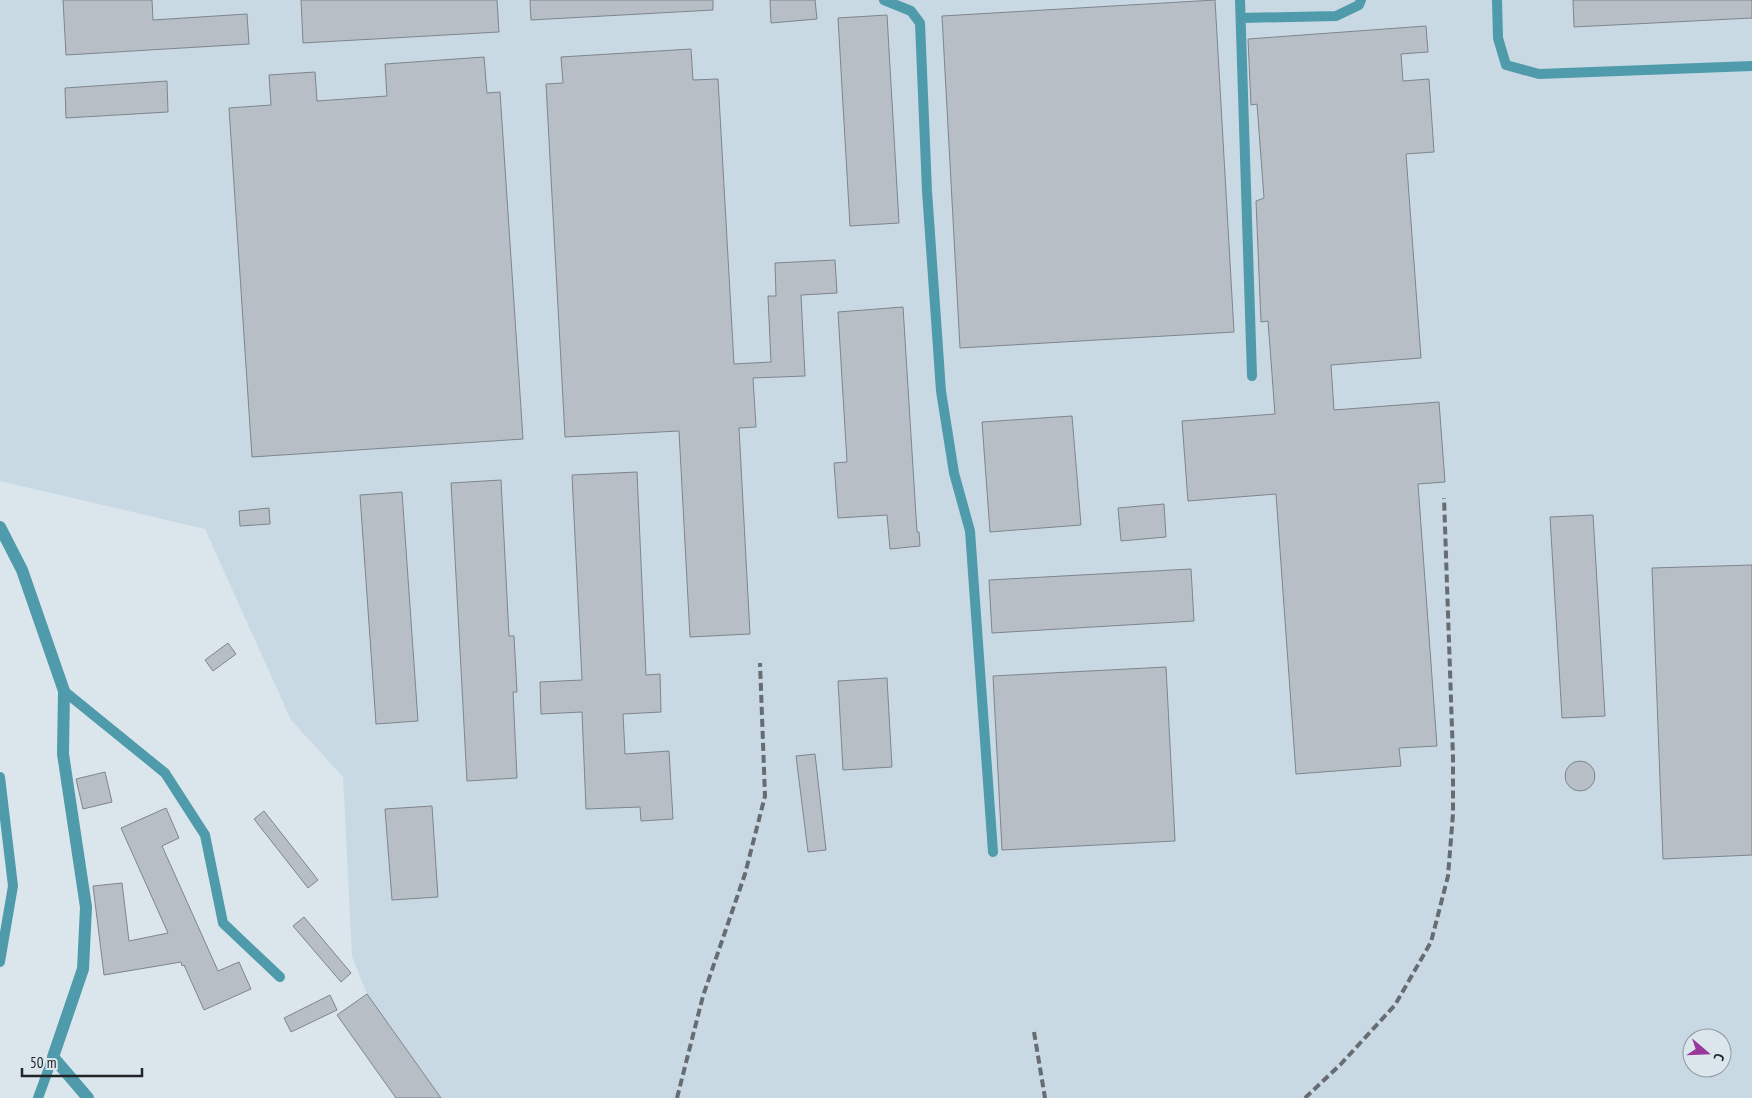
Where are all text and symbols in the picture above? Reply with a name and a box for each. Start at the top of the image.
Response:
north arrow [1682,1028,1732,1078]
scale bar [22,1046,142,1078]
text: С [1710,1051,1729,1064]
text: 50 m [30,1053,56,1072]

